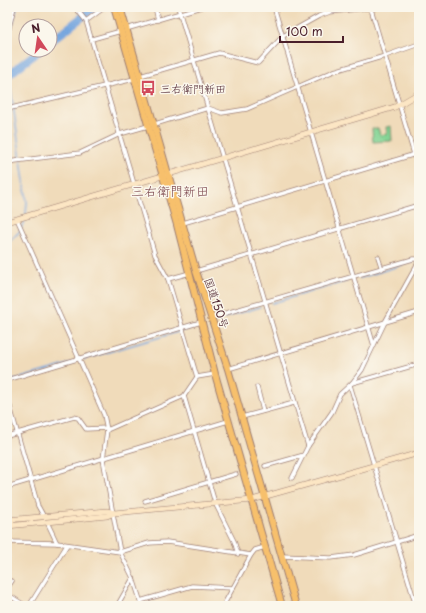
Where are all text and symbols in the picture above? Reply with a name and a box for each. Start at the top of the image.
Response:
north arrow [18,18,58,58]
text: N [29,18,42,37]
scale bar [280,18,343,44]
text: 100 m [286,22,323,40]
bus stop icon: 三右衛門新田 [139,79,157,97]
place label: 三右衛門新田 [160,80,226,97]
district label: 三右衛門新田 [131,181,209,200]
street label: 国道150号 [200,275,234,331]

